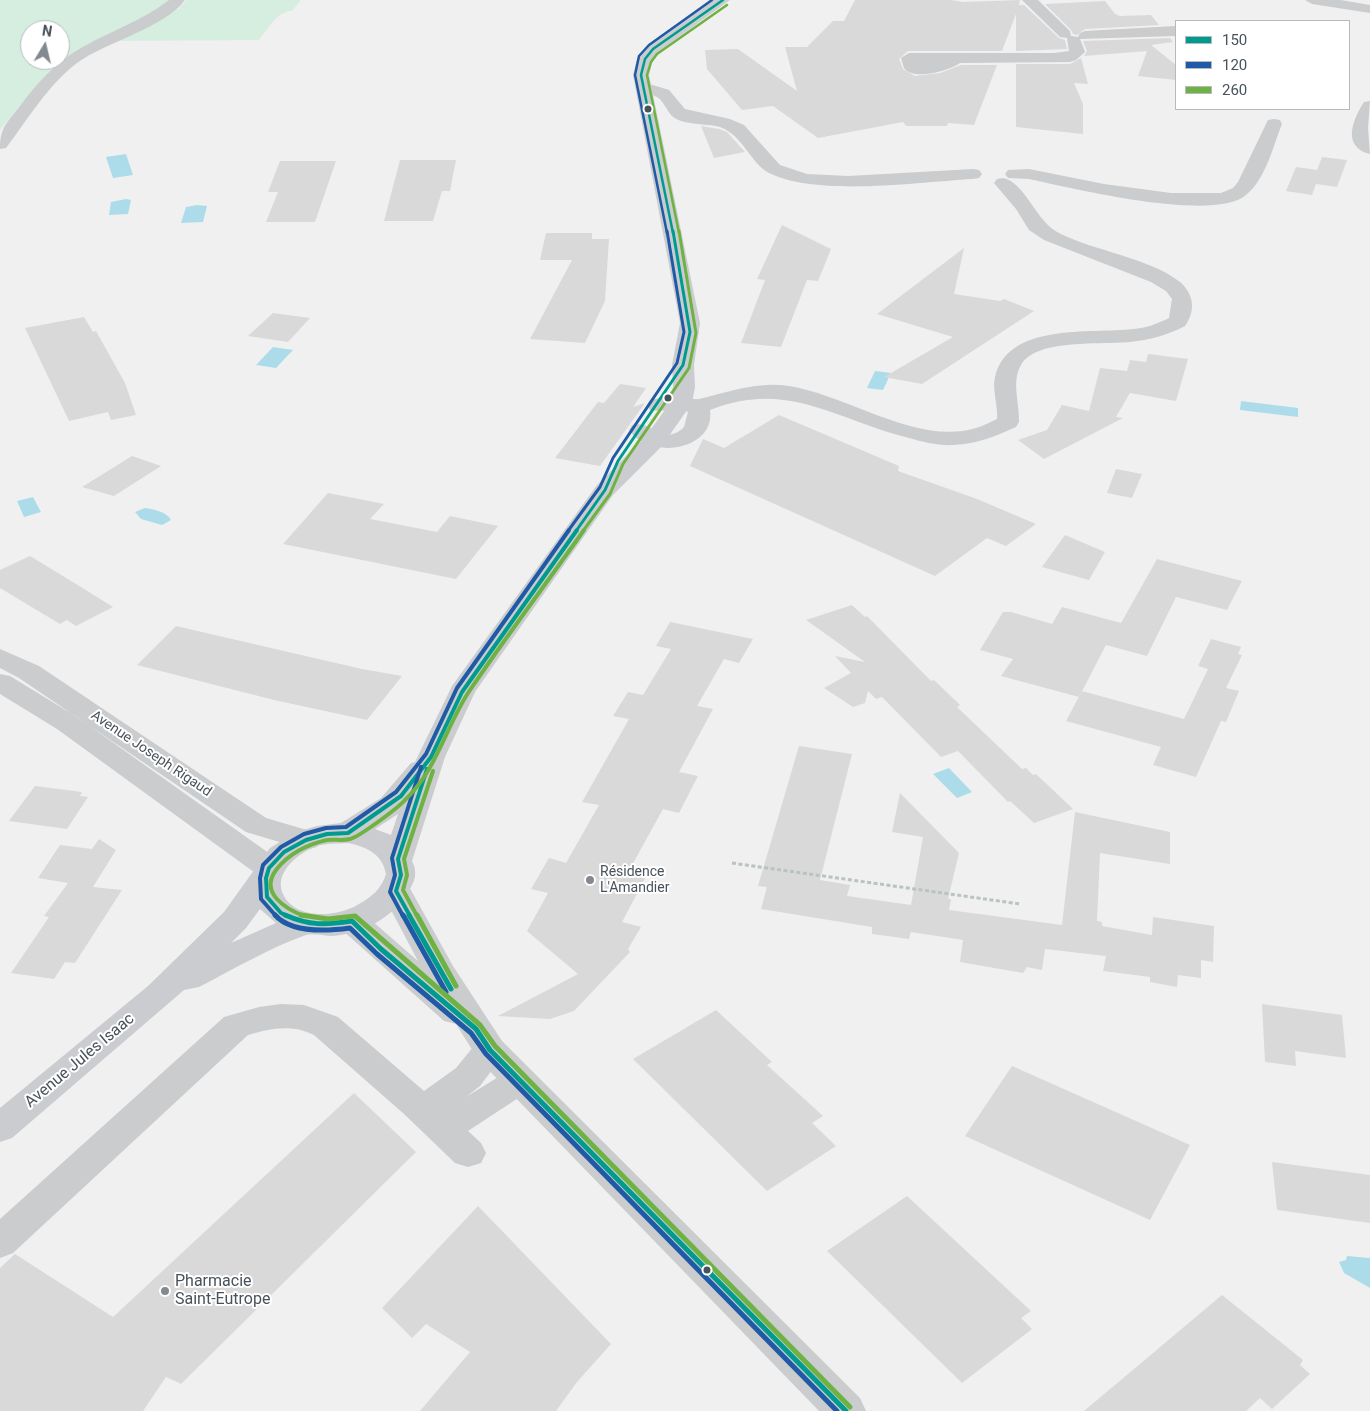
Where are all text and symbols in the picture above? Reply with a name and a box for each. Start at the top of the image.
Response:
north arrow [20,20,70,70]
legend [1175,20,1350,110]
text: N [41,22,53,40]
text: 150 [1222,31,1247,49]
text: 120 [1222,56,1247,74]
text: 260 [1222,81,1247,99]
unlabelled marker [643,104,653,114]
unlabelled marker [663,393,673,403]
street label: Avenue Joseph Rigaud [88,707,214,801]
place label: Résidence L'Amandier [600,864,669,896]
marker: Résidence L'Amandier [584,874,596,886]
street label: Avenue Jules Isaac [21,1010,139,1112]
unlabelled marker [702,1265,712,1275]
place label: Pharmacie Saint-Eutrope [175,1272,270,1310]
marker: Pharmacie Saint-Eutrope [159,1285,171,1297]

